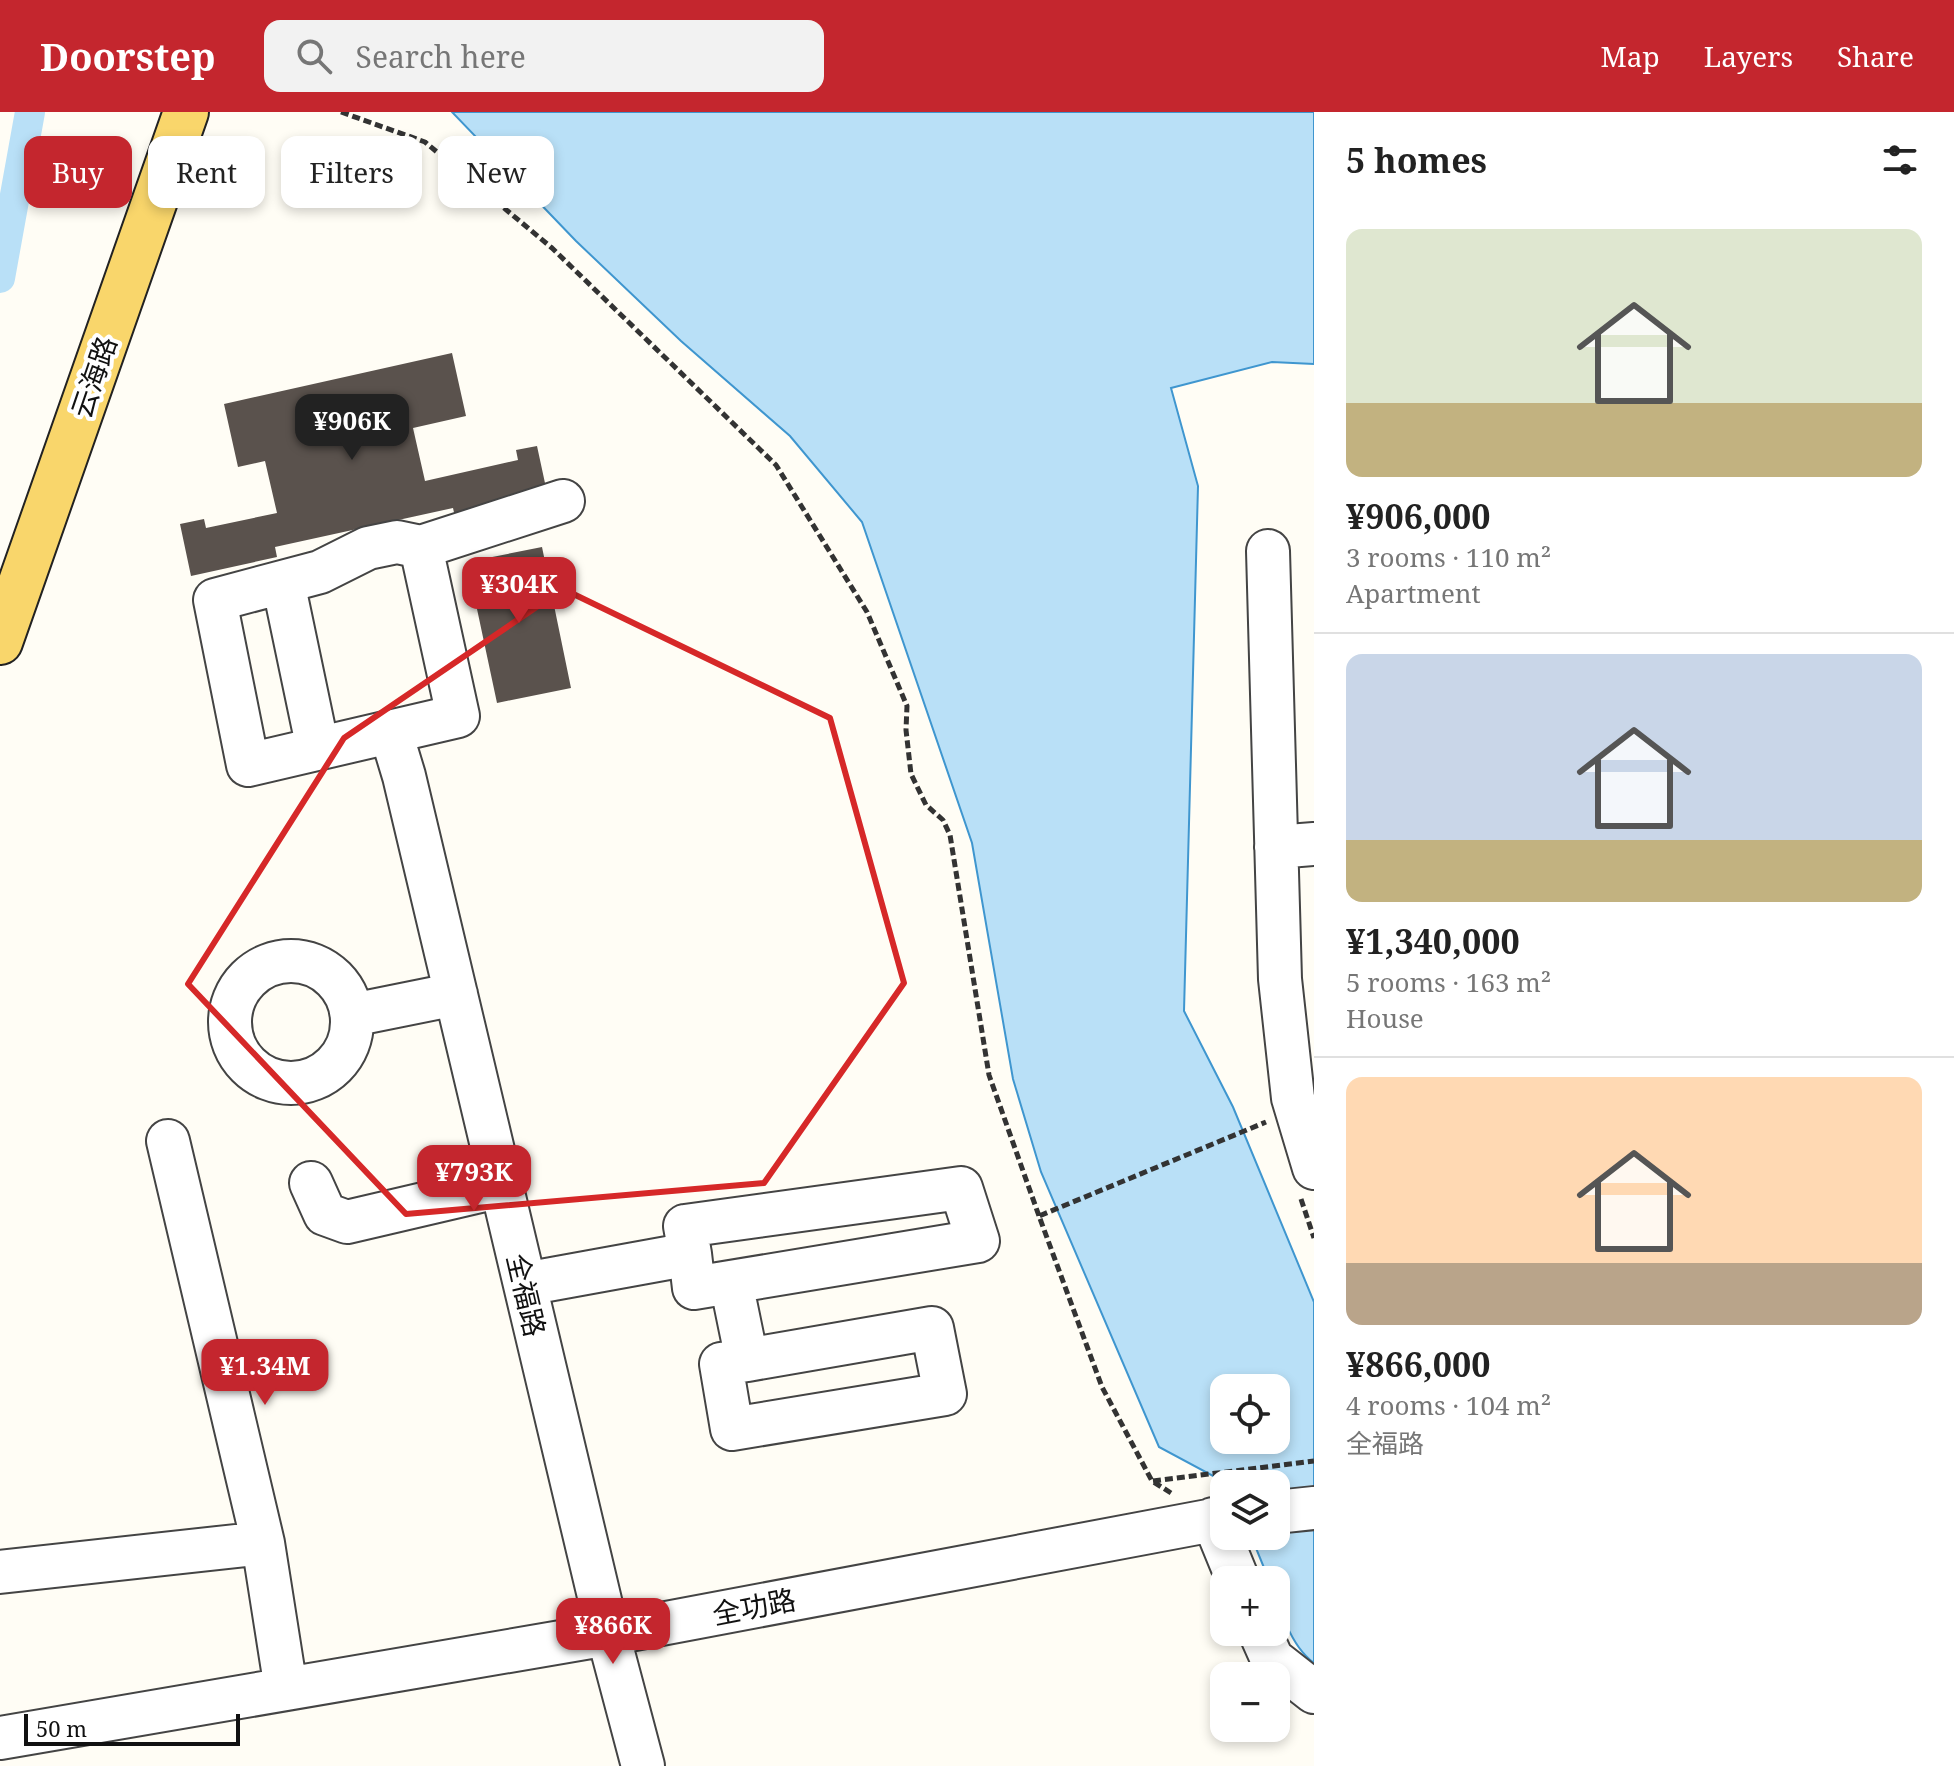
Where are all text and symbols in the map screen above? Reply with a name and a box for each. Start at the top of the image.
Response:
search box [264,20,824,92]
text: Doorstep [40,30,216,82]
icon: search [292,34,336,78]
text: Search here [356,36,526,77]
text: Map [1601,37,1660,75]
text: Layers [1704,37,1793,75]
text: Share [1837,37,1914,75]
chip: Buy [24,136,132,208]
chip: Rent [148,136,265,208]
chip: Filters [281,136,422,208]
chip: New [438,136,554,208]
text: 5 homes [1346,137,1487,183]
icon: filters [1878,138,1922,182]
icon: home [1562,281,1706,425]
street label: 云海路 [61,331,125,423]
pin: ¥906K [296,394,408,462]
text: ¥906K [313,402,391,438]
text: ¥906,000 [1346,493,1490,539]
text: 3 rooms · 110 m² [1346,539,1551,575]
pin: ¥304K [463,557,575,625]
text: ¥304K [480,565,558,601]
text: Apartment [1346,575,1481,611]
icon: home [1562,706,1706,850]
text: ¥1,340,000 [1346,918,1520,964]
text: 5 rooms · 163 m² [1346,964,1551,1000]
text: House [1346,1000,1424,1036]
icon: home [1562,1129,1706,1273]
pin: ¥793K [418,1145,530,1213]
text: ¥793K [435,1153,513,1189]
street label: 全福路 [499,1250,555,1340]
pin: ¥1.34M [200,1339,330,1407]
text: ¥866,000 [1346,1341,1490,1387]
text: ¥1.34M [219,1347,311,1383]
map controls [1210,1374,1290,1742]
button: locate [1210,1374,1290,1454]
text: 4 rooms · 104 m² [1346,1387,1551,1423]
text: 全福路 [1346,1425,1424,1461]
button: layers [1210,1470,1290,1550]
button: + [1210,1566,1290,1646]
street label: 全功路 [709,1579,799,1633]
pin: ¥866K [557,1598,669,1666]
text: ¥866K [574,1606,652,1642]
button: − [1210,1662,1290,1742]
scale bar [24,1710,240,1746]
text: 50 m [36,1713,87,1743]

